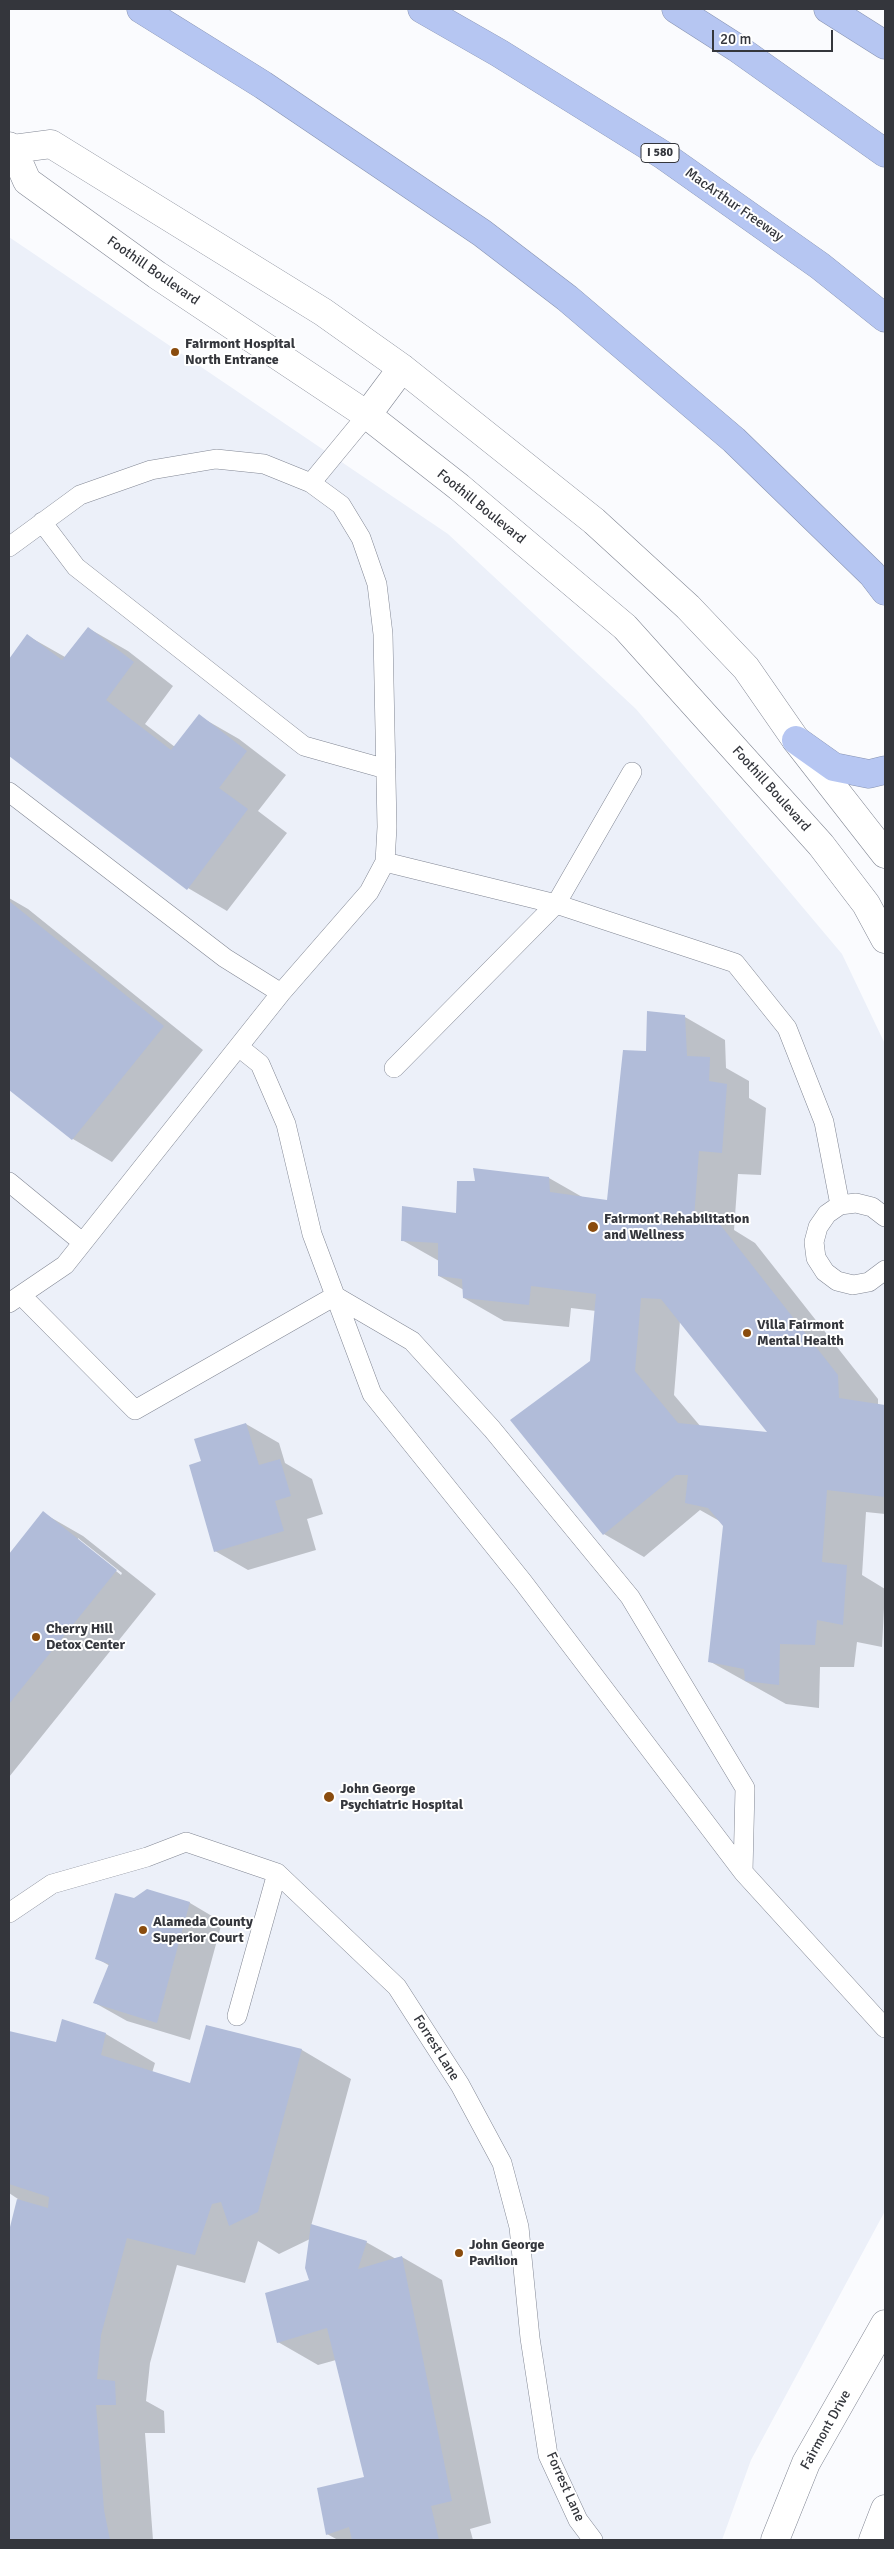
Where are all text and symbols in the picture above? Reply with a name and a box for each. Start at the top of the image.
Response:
scale bar [714,20,835,52]
text: 20 m [720,30,751,48]
road number: I 580 [641,144,679,162]
street label: MacArthur Freeway [681,165,787,245]
street label: Foothill Boulevard [104,233,202,309]
place label: Fairmont Hospital North Entrance [185,336,295,368]
marker: Fairmont Hospital North Entrance [169,346,181,358]
street label: Foothill Boulevard [433,466,529,548]
street label: Foothill Boulevard [728,743,814,835]
place label: Fairmont Rehabilitation and Wellness [604,1211,749,1244]
marker: Fairmont Rehabilitation and Wellness [586,1220,600,1234]
place label: Villa Fairmont Mental Health [757,1317,844,1350]
marker: Villa Fairmont Mental Health [741,1327,753,1339]
place label: Cherry Hill Detox Center [46,1621,125,1654]
marker: Cherry Hill Detox Center [30,1631,42,1643]
place label: John George Psychiatric Hospital [340,1781,463,1814]
marker: John George Psychiatric Hospital [322,1790,336,1804]
place label: Alameda County Superior Court [153,1914,253,1946]
marker: Alameda County Superior Court [137,1924,149,1936]
street label: Forrest Lane [409,2012,463,2084]
place label: John George Pavilion [469,2237,545,2270]
marker: John George Pavilion [453,2247,465,2259]
street label: Fairmont Drive [797,2387,855,2473]
street label: Forrest Lane [542,2450,588,2524]

